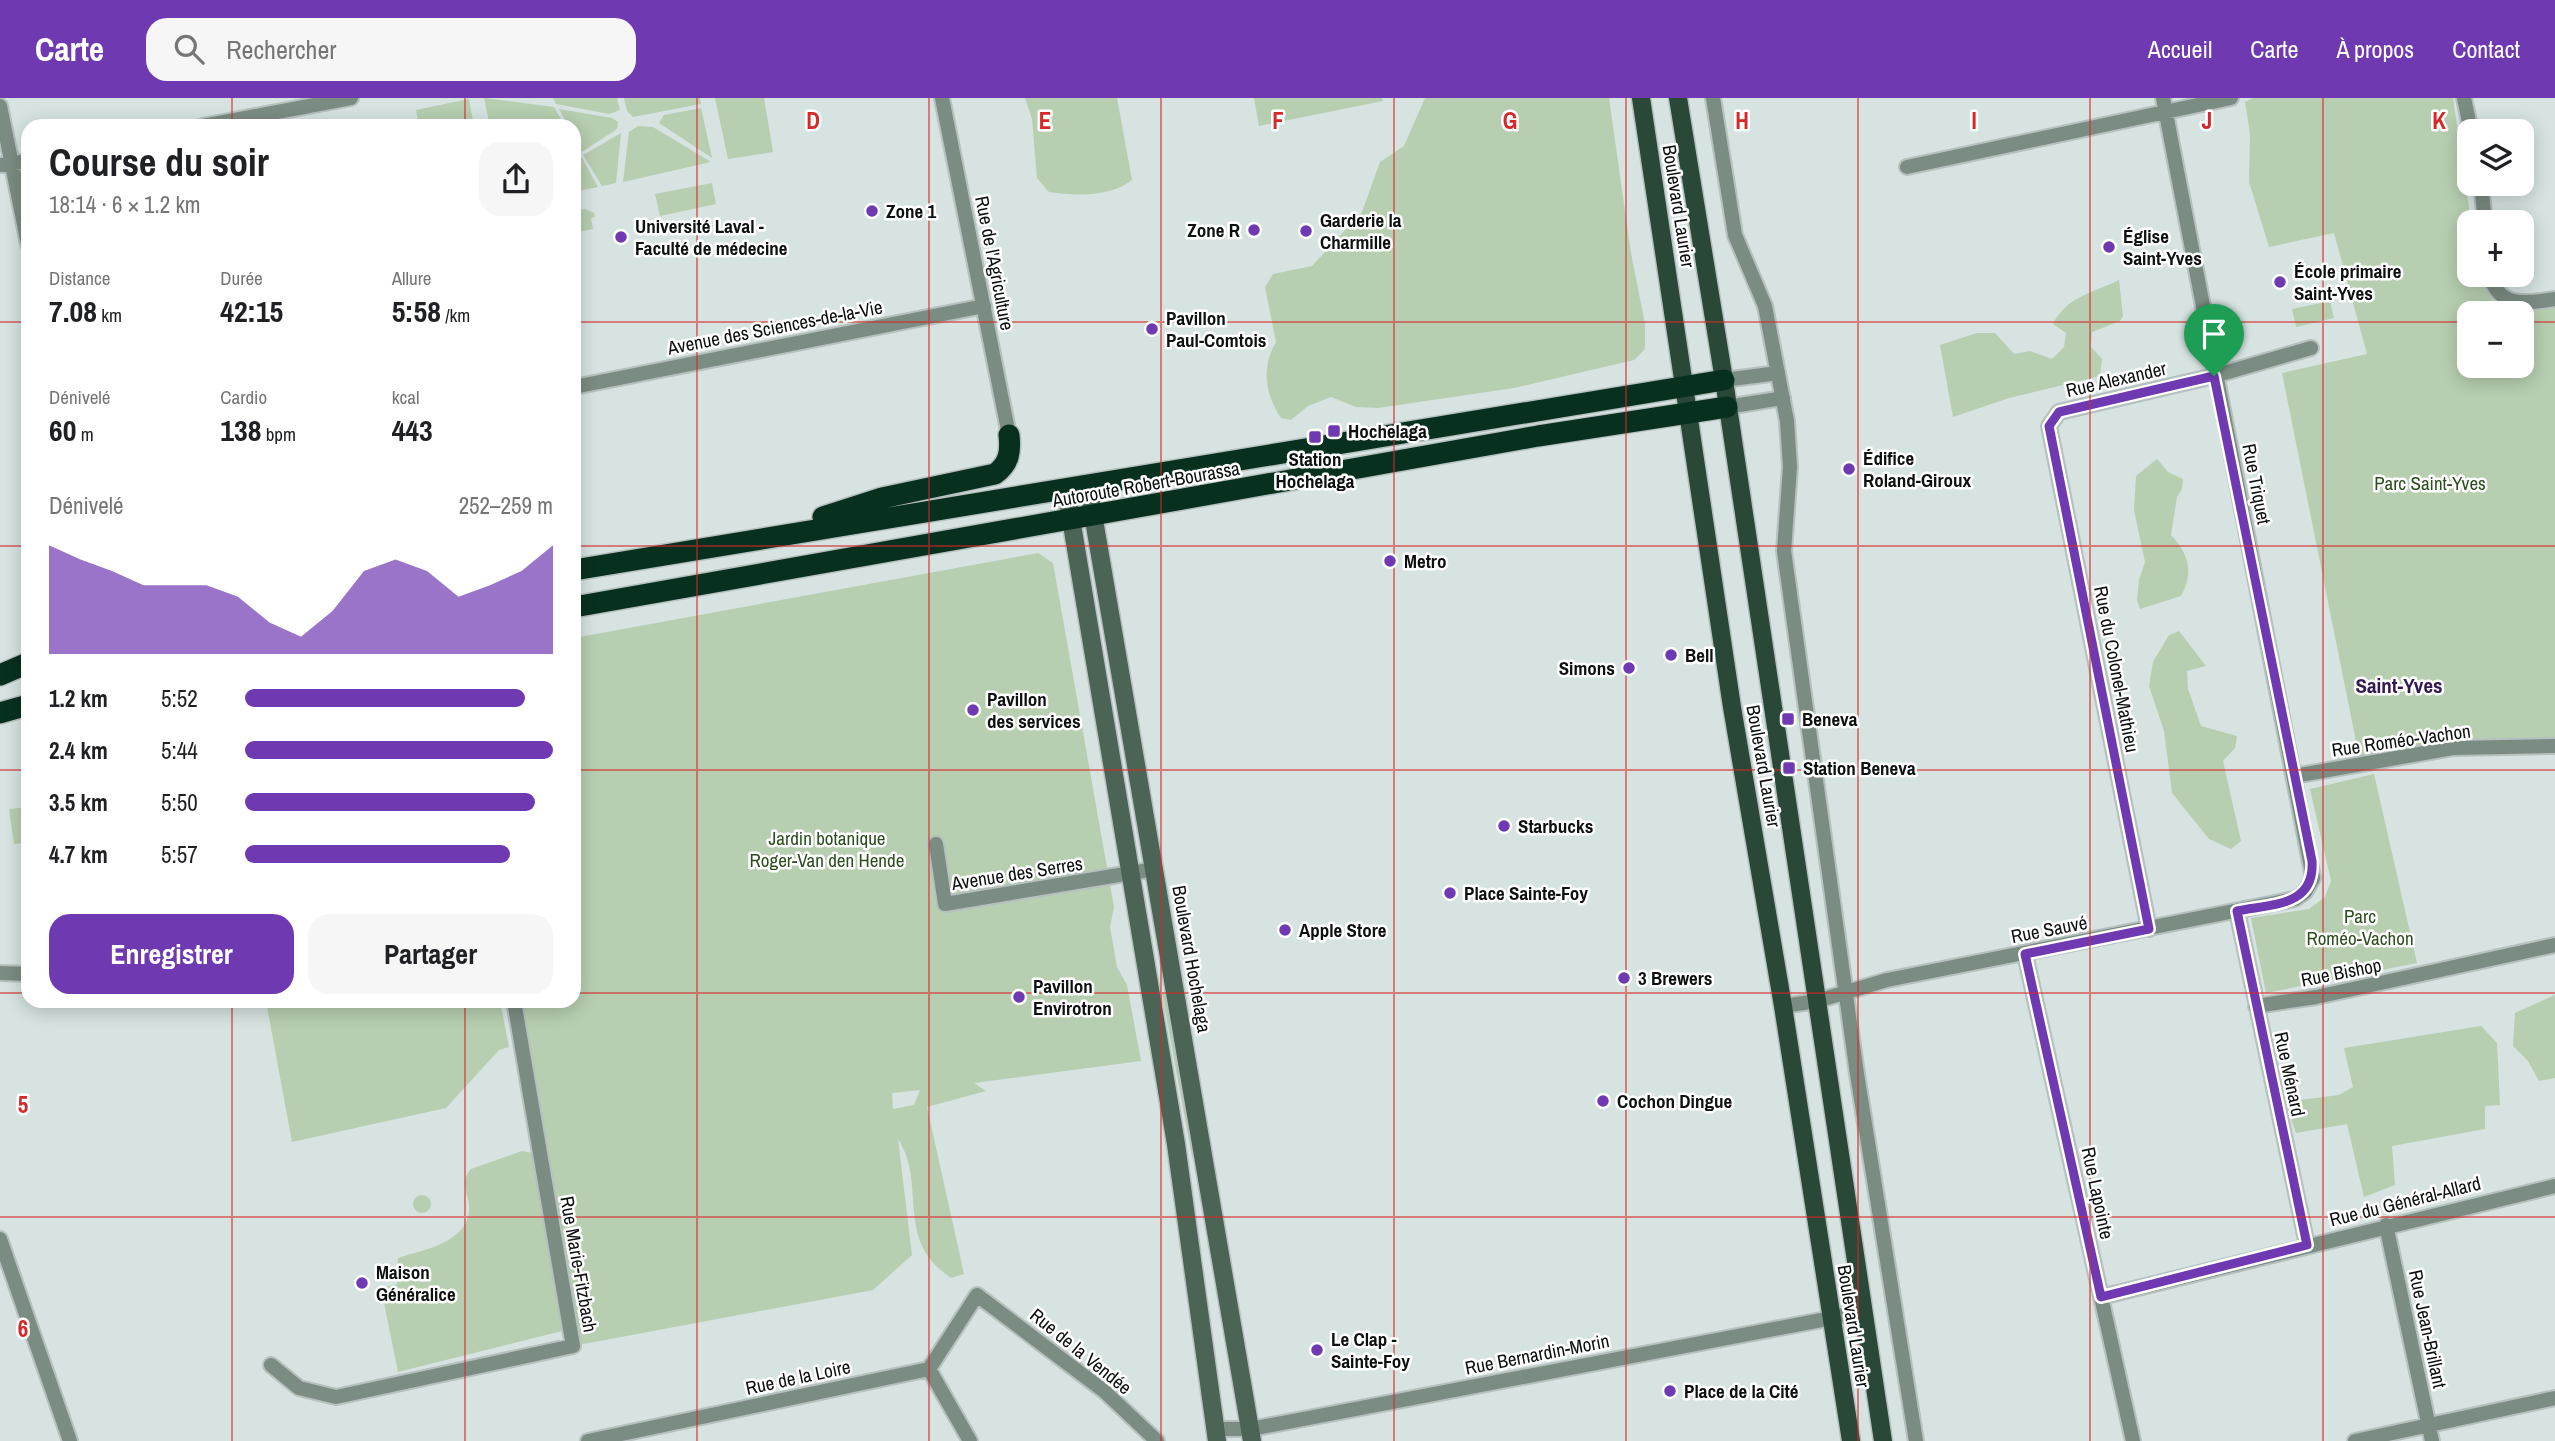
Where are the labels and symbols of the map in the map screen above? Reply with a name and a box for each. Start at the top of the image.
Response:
text: D [806,105,820,136]
text: E [1039,105,1051,136]
text: F [1272,105,1284,136]
text: G [1503,105,1517,136]
text: H [1735,105,1749,136]
text: I [1971,105,1977,136]
text: J [2202,105,2212,136]
text: K [2432,105,2446,136]
street label: Boulevard Laurier [1656,143,1702,270]
street label: Rue de l'Agriculture [969,194,1021,332]
place label: Zone 1 [886,198,937,224]
marker: Zone 1 [864,203,880,219]
place label: Garderie la Charmille [1320,207,1402,255]
place label: Université Laval - Faculté de médecine [635,213,788,261]
place label: Zone R [1187,217,1240,243]
marker: Zone R [1246,222,1262,238]
marker: Garderie la Charmille [1298,223,1314,239]
place label: Église Saint-Yves [2123,223,2202,271]
marker: Université Laval - Faculté de médecine [613,229,629,245]
marker: Église Saint-Yves [2101,239,2117,255]
place label: École primaire Saint-Yves [2294,258,2402,306]
marker: École primaire Saint-Yves [2272,274,2288,290]
street label: Avenue des Sciences-de-la-Vie [664,293,885,361]
pin [2184,304,2244,376]
place label: Pavillon Paul-Comtois [1166,305,1266,353]
marker: Pavillon Paul-Comtois [1144,321,1160,337]
street label: Rue Alexander [2063,355,2170,403]
place label: Hochelaga [1348,418,1427,444]
marker: Hochelaga [1326,423,1342,439]
marker: Station Hochelaga [1307,429,1323,445]
street label: Rue Triquet [2236,442,2278,527]
place label: Édifice Roland-Giroux [1863,445,1972,493]
place label: Station Hochelaga [1276,446,1355,494]
street label: Autoroute Robert-Bourassa [1049,455,1242,513]
marker: Édifice Roland-Giroux [1841,461,1857,477]
park label: Parc Saint-Yves [2374,470,2486,496]
place label: Metro [1404,548,1446,574]
marker: Metro [1382,553,1398,569]
street label: Rue du Colonel-Mathieu [2088,584,2146,754]
place label: Bell [1685,642,1714,668]
marker: Bell [1663,647,1679,663]
place label: Simons [1559,655,1615,681]
marker: Simons [1621,660,1637,676]
district label: Saint-Yves [2355,671,2443,700]
place label: Pavillon des services [987,686,1081,734]
marker: Pavillon des services [965,702,981,718]
street label: Boulevard Laurier [1740,703,1788,830]
place label: Beneva [1802,706,1858,732]
marker: Beneva [1780,711,1796,727]
street label: Rue Roméo-Vachon [2330,717,2472,763]
place label: Station Beneva [1803,755,1916,781]
marker: Station Beneva [1781,760,1797,776]
place label: Starbucks [1518,813,1593,839]
marker: Starbucks [1496,818,1512,834]
park label: Jardin botanique Roger-Van den Hende [750,825,904,873]
street label: Avenue des Serres [949,850,1085,896]
place label: Place Sainte-Foy [1464,880,1588,906]
street label: Boulevard Hochelaga [1166,883,1218,1035]
marker: Place Sainte-Foy [1442,885,1458,901]
park label: Parc Roméo-Vachon [2306,903,2414,951]
street label: Rue Sauvé [2009,909,2089,949]
place label: Apple Store [1299,917,1387,943]
marker: Apple Store [1277,922,1293,938]
street label: Rue Bishop [2299,951,2383,993]
place label: 3 Brewers [1638,965,1712,991]
marker: 3 Brewers [1616,970,1632,986]
place label: Pavillon Envirotron [1033,973,1112,1021]
marker: Pavillon Envirotron [1011,989,1027,1005]
street label: Rue Ménard [2268,1029,2312,1119]
place label: Cochon Dingue [1617,1088,1732,1114]
text: 5 [18,1089,28,1120]
marker: Cochon Dingue [1595,1093,1611,1109]
street label: Rue Lapointe [2076,1145,2120,1241]
street label: Rue du Général-Allard [2327,1170,2483,1232]
street label: Rue Marie-Fitzbach [554,1194,604,1334]
place label: Maison Généralice [376,1259,456,1307]
street label: Boulevard Laurier [1831,1263,1877,1390]
street label: Rue Jean-Brillant [2403,1267,2453,1391]
marker: Maison Généralice [354,1275,370,1291]
street label: Rue de la Vendée [1025,1302,1137,1400]
text: 6 [18,1313,28,1344]
place label: Le Clap - Sainte-Foy [1331,1326,1410,1374]
street label: Rue Bernardin-Morin [1463,1327,1611,1381]
marker: Le Clap - Sainte-Foy [1309,1342,1325,1358]
street label: Rue de la Loire [743,1353,853,1401]
place label: Place de la Cité [1684,1378,1799,1404]
marker: Place de la Cité [1662,1383,1678,1399]

